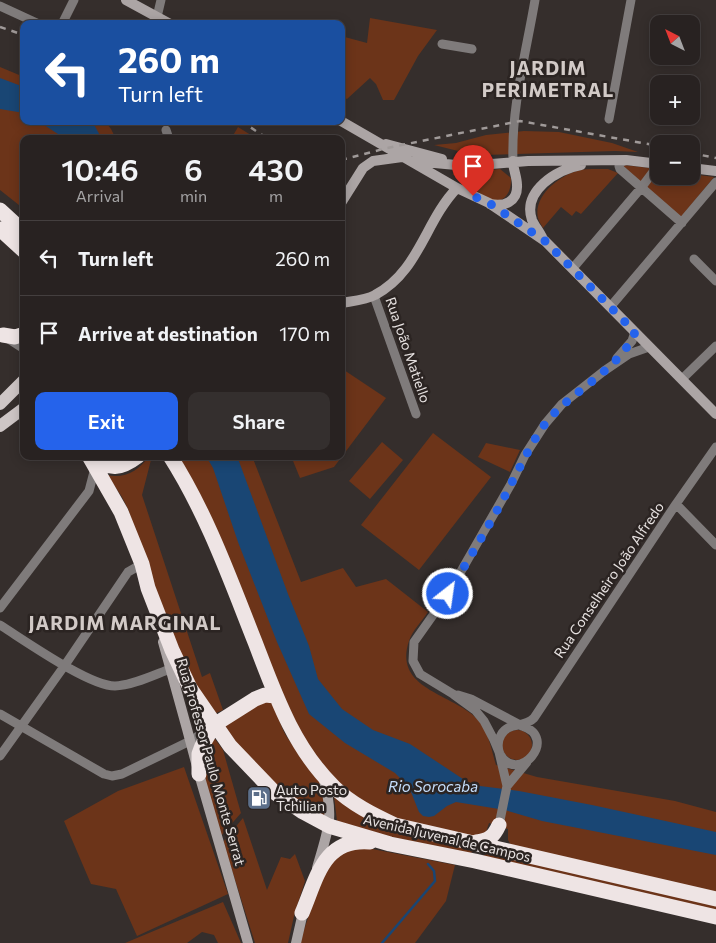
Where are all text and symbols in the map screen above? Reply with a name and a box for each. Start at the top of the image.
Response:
north arrow [650,15,700,65]
map controls [650,15,700,185]
text: 260 m [118,37,220,80]
icon: left [35,40,100,105]
district label: JARDIM PERIMETRAL [482,56,614,101]
button: + [650,75,700,125]
text: Turn left [118,80,203,107]
button: − [650,135,700,185]
pin [452,145,494,196]
text: 10:46 [61,150,139,187]
text: 6 [184,150,203,187]
text: 430 [248,150,304,187]
icon: arrive [459,152,487,180]
text: Arrival [76,186,124,205]
text: min [180,186,207,205]
text: m [269,186,283,205]
icon: left [35,244,63,272]
text: Turn left [78,247,153,270]
text: 260 m [275,247,330,270]
street label: Rua João Matiello [382,295,435,405]
icon: arrive [35,319,63,347]
text: Arrive at destination [78,322,258,345]
text: 170 m [279,322,330,345]
button: Exit [35,392,178,450]
button: Share [188,392,330,450]
street label: Rua Conselheiro João Alfredo [550,498,667,661]
position arrow [421,567,473,619]
district label: JARDIM MARGINAL [28,611,222,634]
street label: Rua Professor Paulo Monte Serrat [174,656,249,868]
water label: Rio Sorocaba [388,777,478,795]
place label: Auto Posto Tchilian [276,781,347,814]
fuel station icon: Auto Posto Tchilian [246,785,272,811]
street label: Avenida Juvenal de Campos [362,810,532,865]

